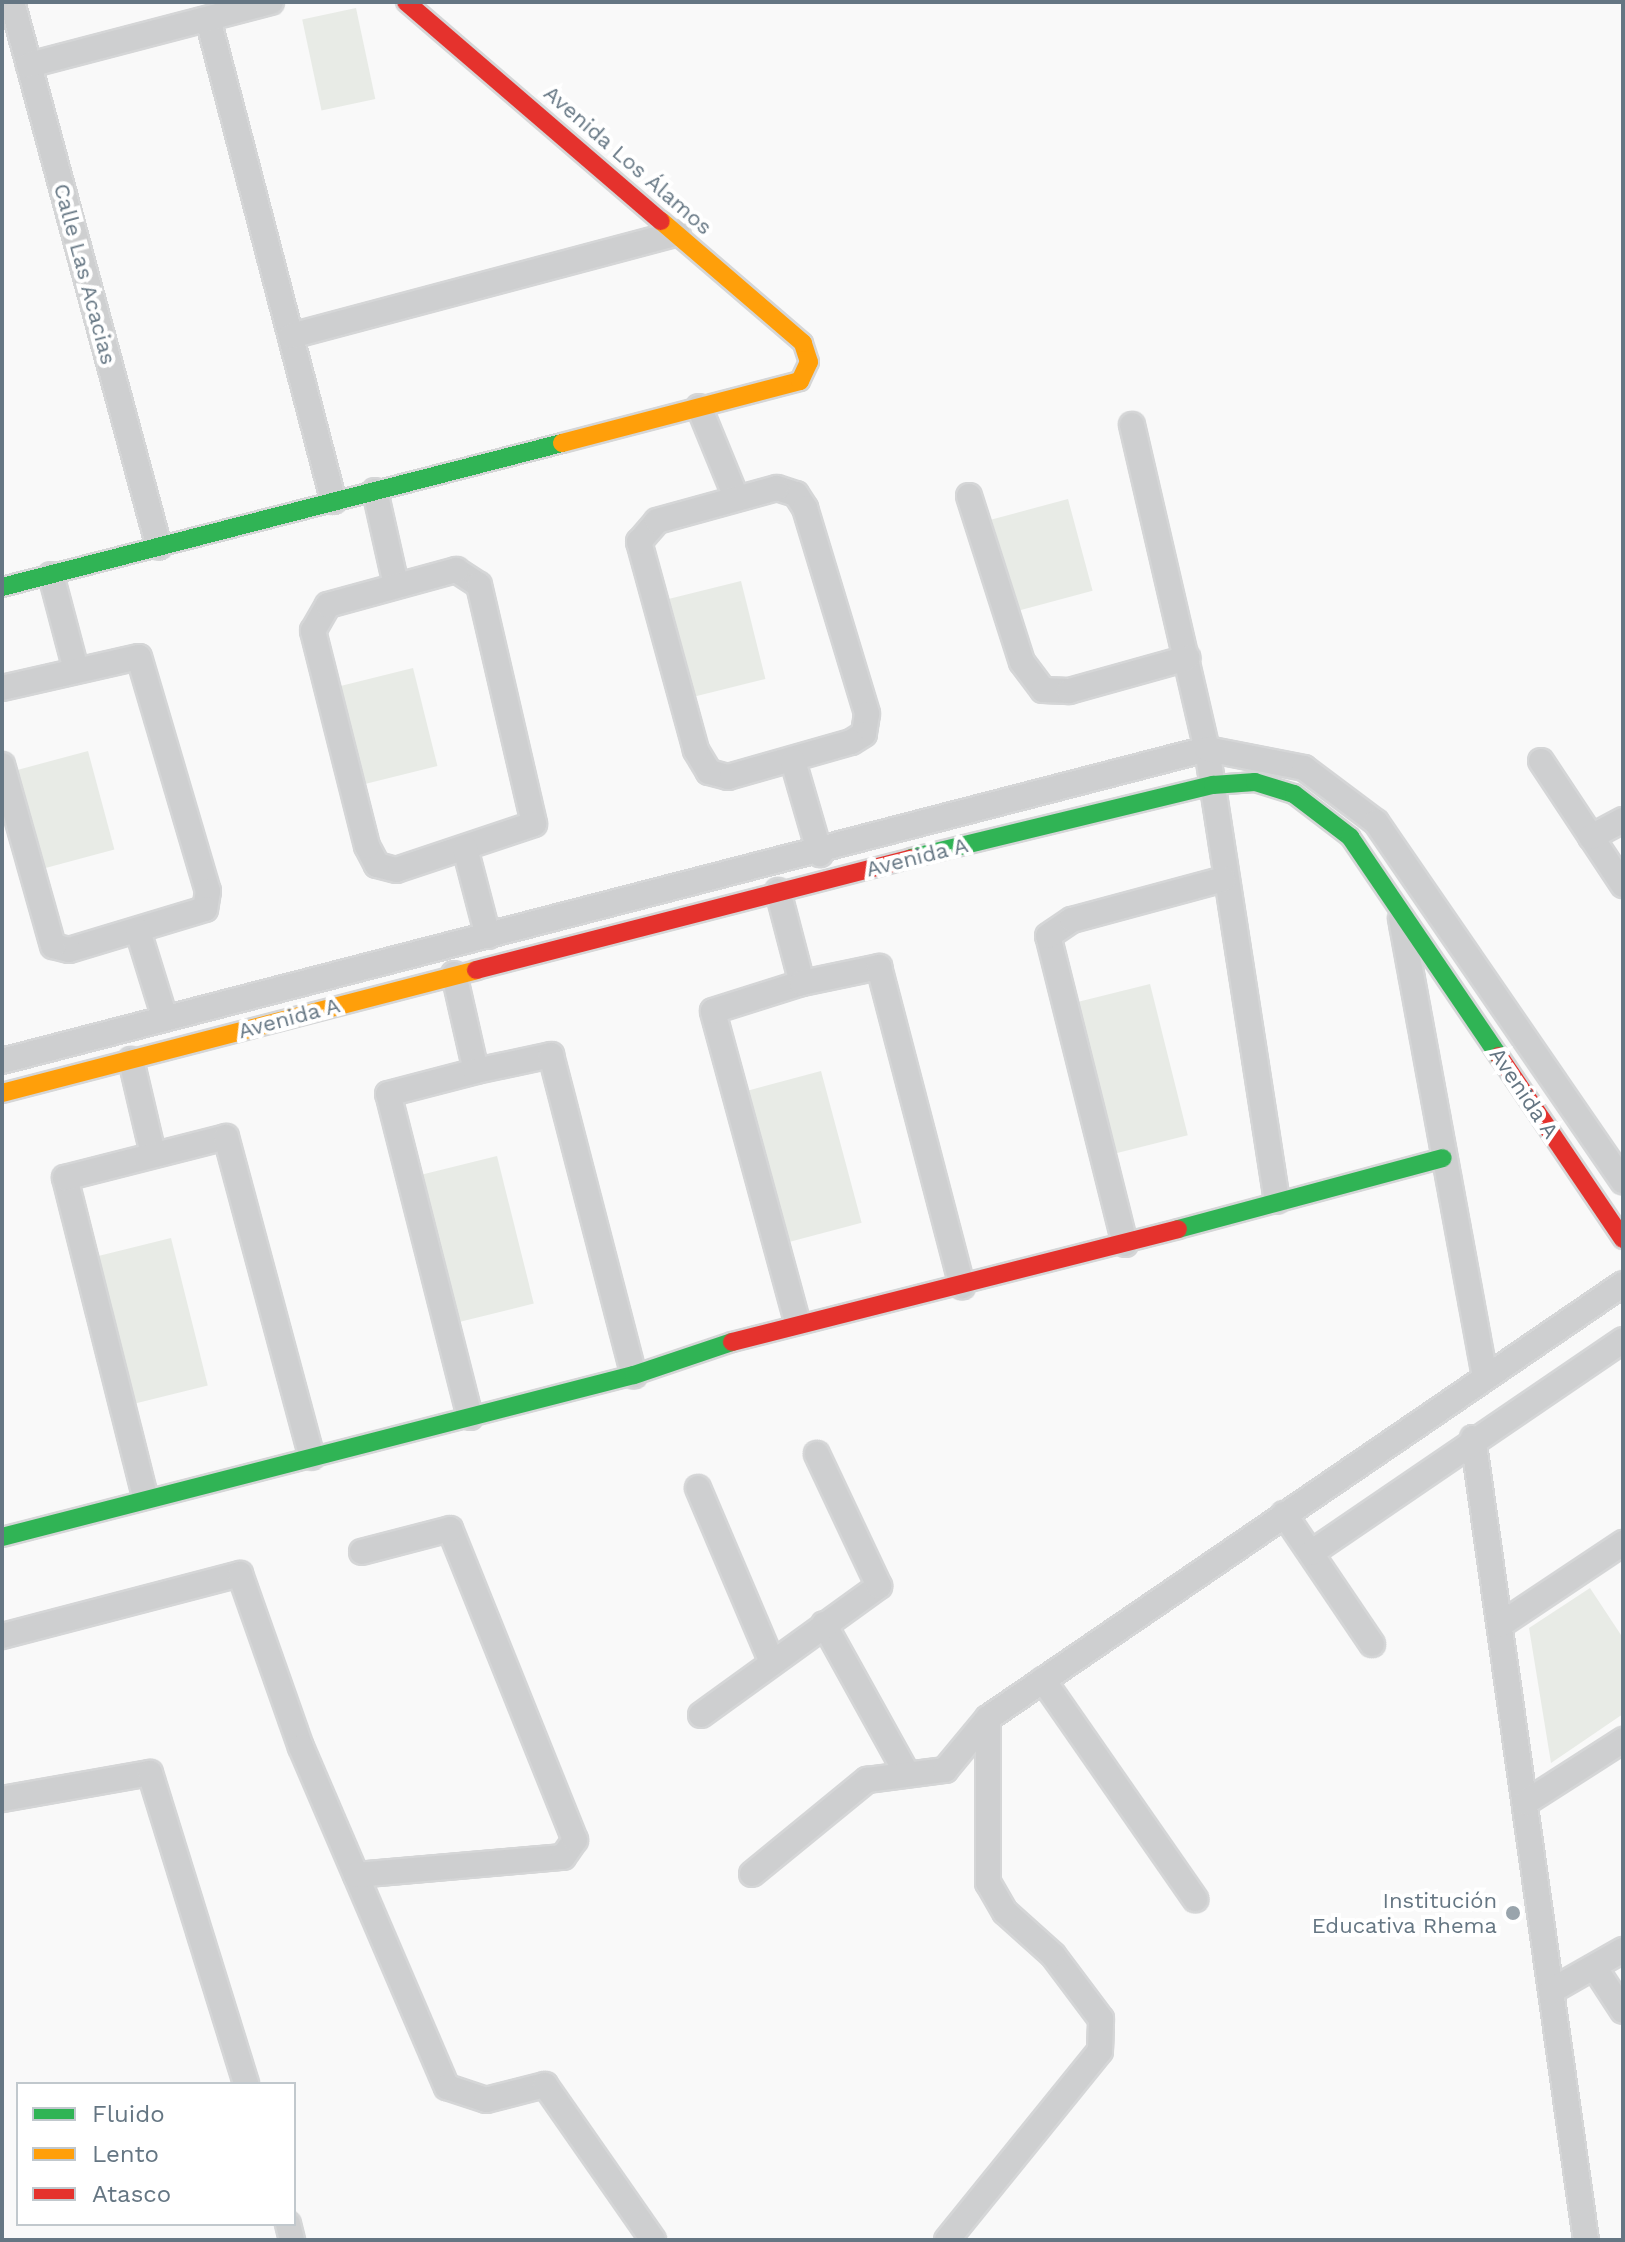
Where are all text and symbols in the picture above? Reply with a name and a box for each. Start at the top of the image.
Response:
street label: Avenida Los Álamos [538,79,718,241]
street label: Calle Las Acacias [48,180,122,368]
street label: Avenida A [863,831,971,883]
street label: Avenida A [235,992,343,1044]
street label: Avenida A [1484,1042,1564,1144]
place label: Institución Educativa Rhema [1311,1887,1497,1938]
marker: Institución Educativa Rhema [1504,1904,1522,1922]
legend [16,2082,296,2226]
text: Fluido [92,2100,165,2128]
text: Lento [92,2140,159,2168]
text: Atasco [92,2180,171,2208]

